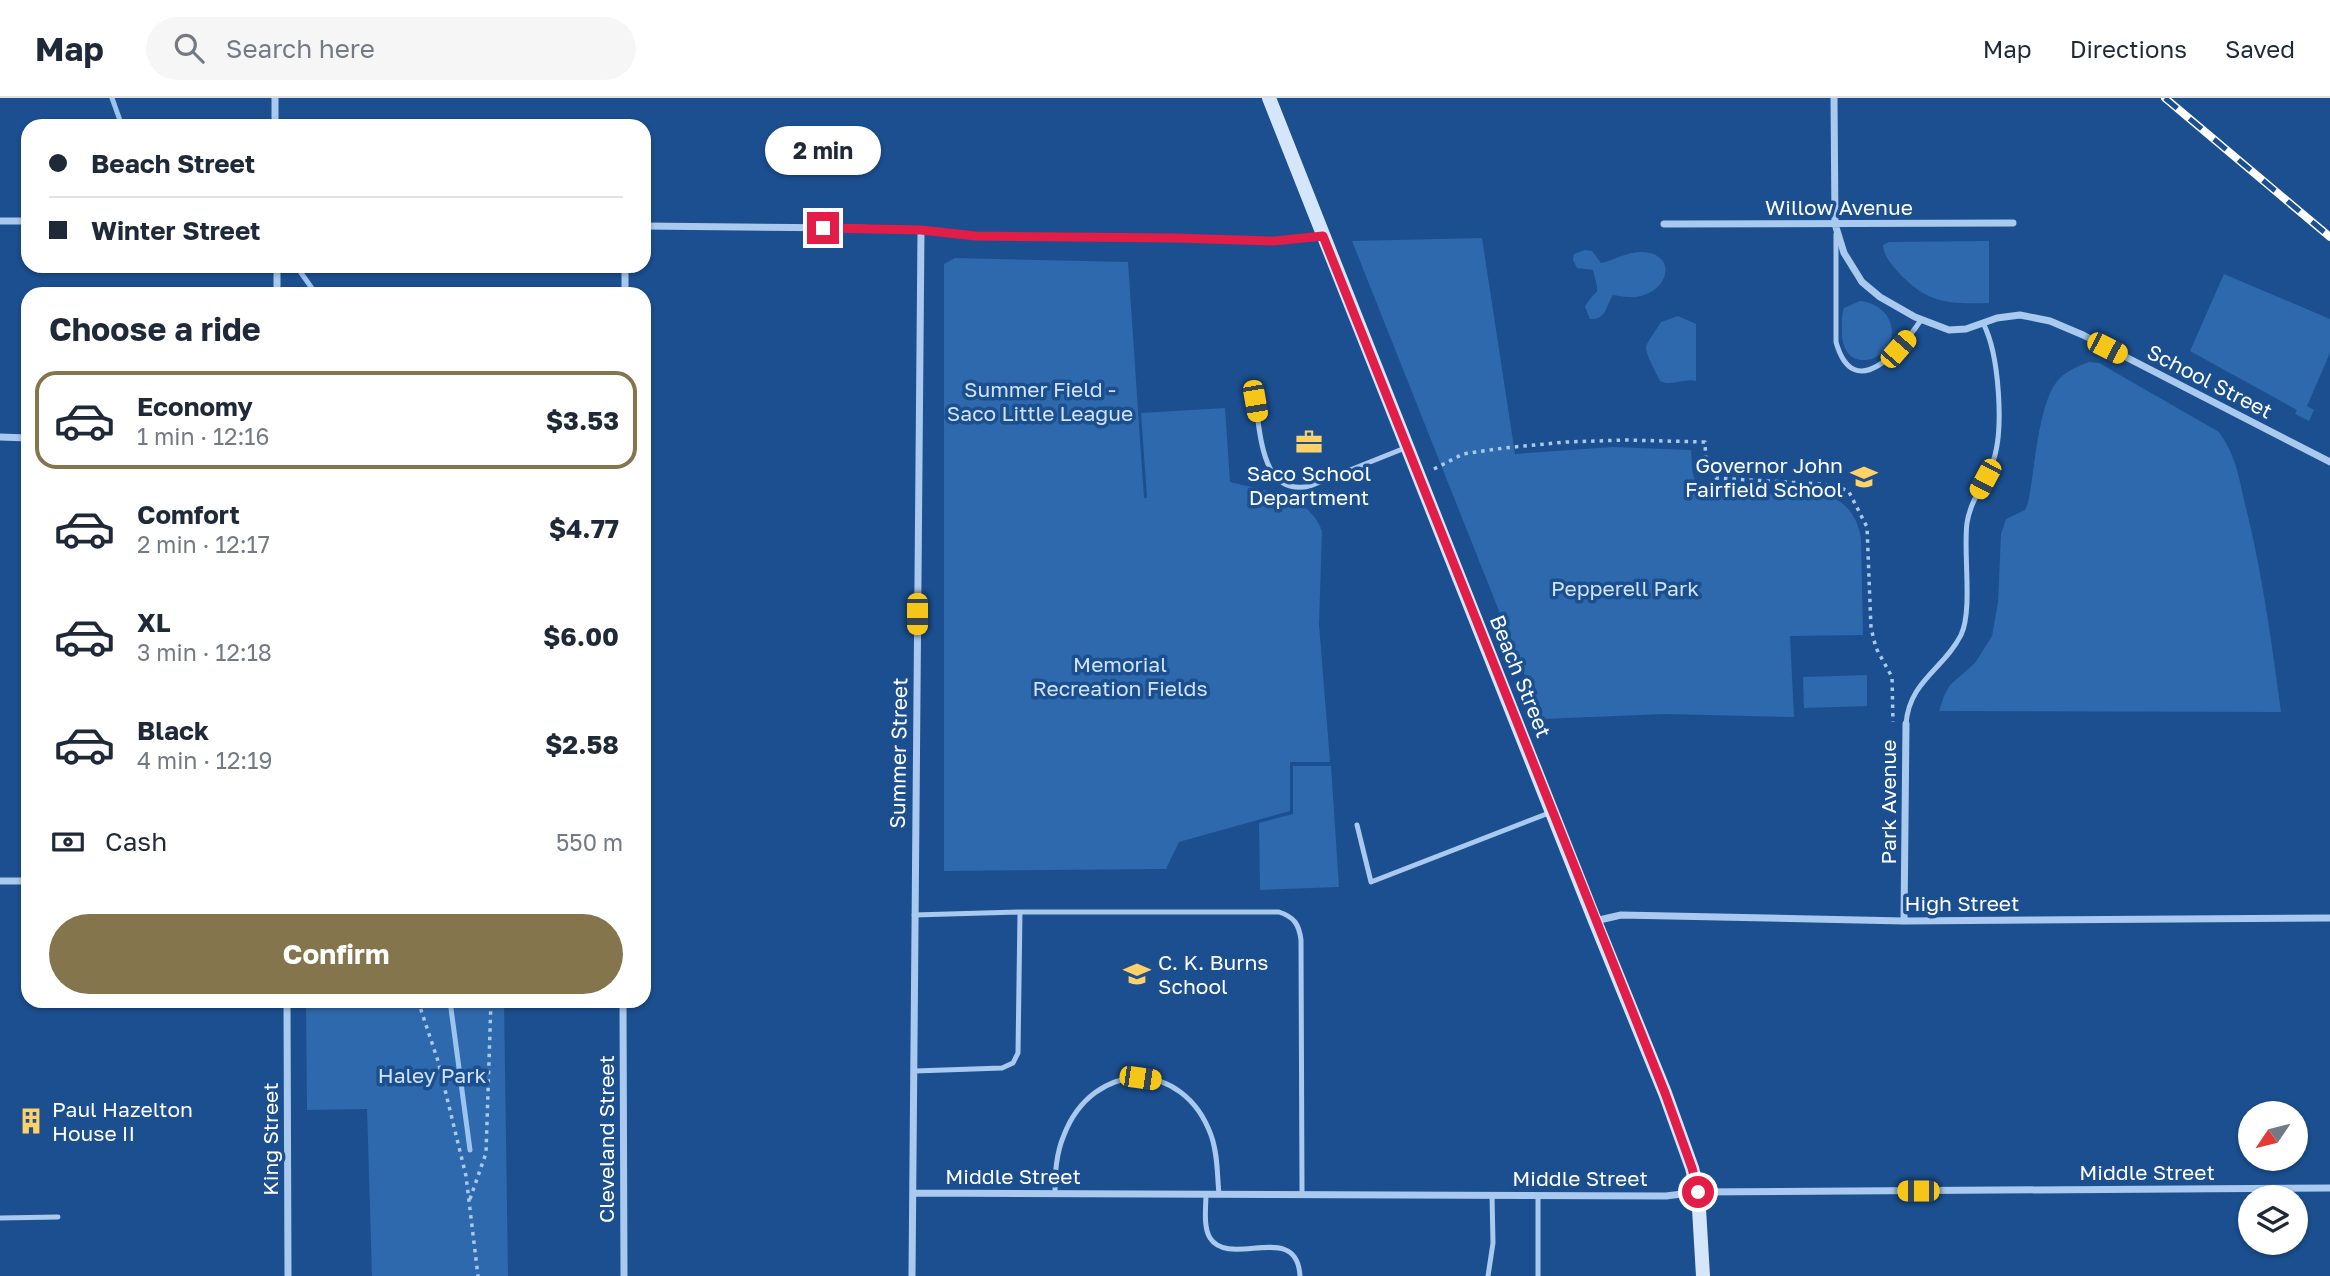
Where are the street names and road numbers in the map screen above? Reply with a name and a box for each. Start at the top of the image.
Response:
street label: Willow Avenue [1765,194,1913,220]
street label: School Street [2143,338,2277,424]
street label: Beach Street [1485,611,1557,741]
street label: Summer Street [884,677,912,829]
street label: Park Avenue [1875,740,1901,864]
street label: High Street [1905,890,2019,916]
street label: Cleveland Street [593,1055,619,1223]
street label: King Street [257,1082,283,1196]
street label: Middle Street [2079,1159,2215,1185]
street label: Middle Street [945,1163,1081,1189]
street label: Middle Street [1512,1165,1648,1191]

